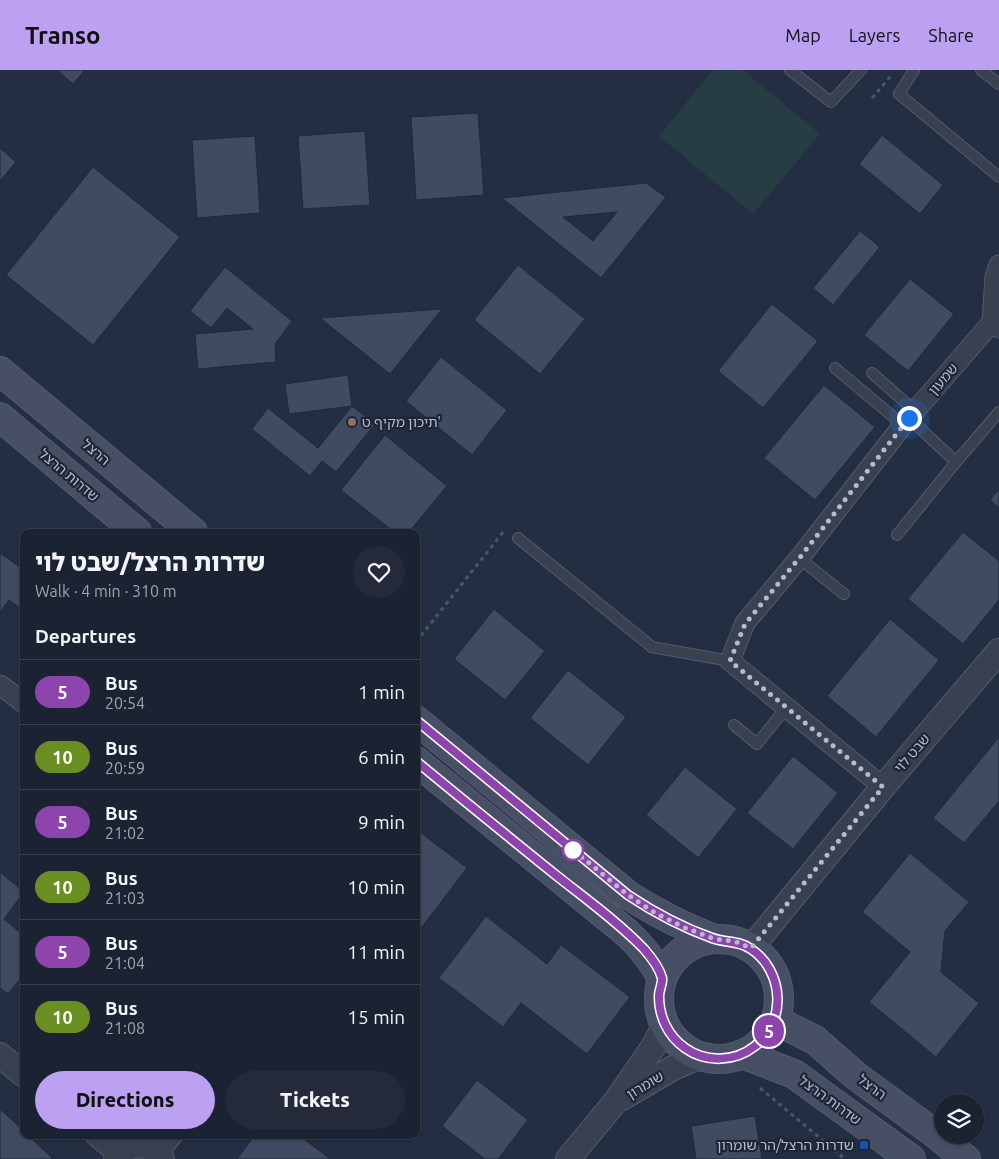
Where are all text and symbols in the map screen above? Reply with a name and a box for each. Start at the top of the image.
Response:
text: Transo [25,22,100,49]
text: Map [785,25,821,45]
text: Layers [849,25,900,45]
text: Share [928,25,974,45]
street label: שמעון [925,360,961,398]
your location [897,406,922,431]
place label: תיכון מקיף ט' [362,414,441,430]
marker: תיכון מקיף ט' [346,416,358,428]
street label: הרצל [79,436,113,468]
street label: שדרות הרצל [36,445,102,505]
button: heart [353,546,405,598]
text: שדרות הרצל/שבט לוי [35,549,265,576]
text: Walk · 4 min · 310 m [35,582,177,600]
text: Departures [35,625,136,647]
text: Bus [105,672,138,694]
text: 1 min [358,681,405,703]
text: 5 [57,682,68,702]
text: 20:54 [105,694,145,712]
street label: שבט לוי [891,731,933,775]
text: Bus [105,737,138,759]
text: 6 min [358,746,405,768]
text: 10 [52,747,73,767]
text: 20:59 [105,759,145,777]
text: Bus [105,802,138,824]
text: 9 min [358,811,405,833]
text: 5 [57,812,68,832]
text: 21:02 [105,824,145,842]
unlabelled marker [562,839,584,861]
text: Bus [105,867,138,889]
text: 10 min [347,876,405,898]
text: 10 [52,877,73,897]
text: 21:03 [105,889,145,907]
text: Bus [105,932,138,954]
text: 11 min [347,941,405,963]
text: 5 [57,942,68,962]
text: 21:04 [105,954,145,972]
text: Bus [105,997,138,1019]
text: 15 min [347,1006,405,1028]
text: 10 [52,1007,73,1027]
line badge: 5 [753,1015,785,1047]
text: 21:08 [105,1019,145,1037]
text: 5 [764,1021,774,1041]
street label: שומרון [624,1068,666,1102]
button: Directions [35,1071,215,1129]
button: Tickets [225,1071,405,1129]
street label: הרצל [855,1071,889,1103]
street label: שדרות הרצל [796,1072,864,1128]
map controls [934,1094,984,1144]
button: layers [934,1094,984,1144]
place label: שדרות הרצל/הר שומרון [717,1137,854,1153]
marker: שדרות הרצל/הר שומרון [858,1139,870,1151]

